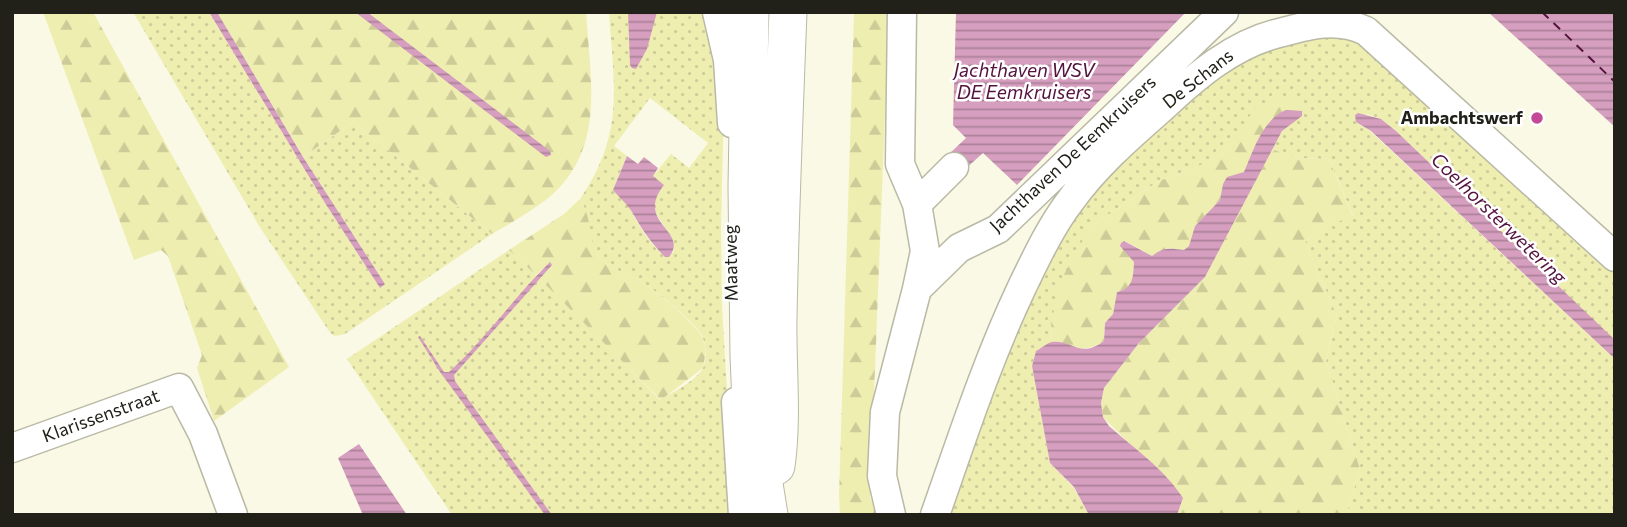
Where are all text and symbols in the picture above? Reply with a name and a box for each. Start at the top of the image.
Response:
street label: De Schans [1158,44,1237,113]
water label: Jachthaven WSV DE Eemkruisers [952,58,1096,103]
street label: Jachthaven De Eemkruisers [985,70,1160,236]
place label: Ambachtswerf [1400,106,1524,128]
marker: Ambachtswerf [1529,110,1545,126]
water label: Coelhorsterwetering [1427,147,1572,289]
street label: Maatweg [718,224,742,302]
street label: Klarissenstraat [39,384,162,446]

